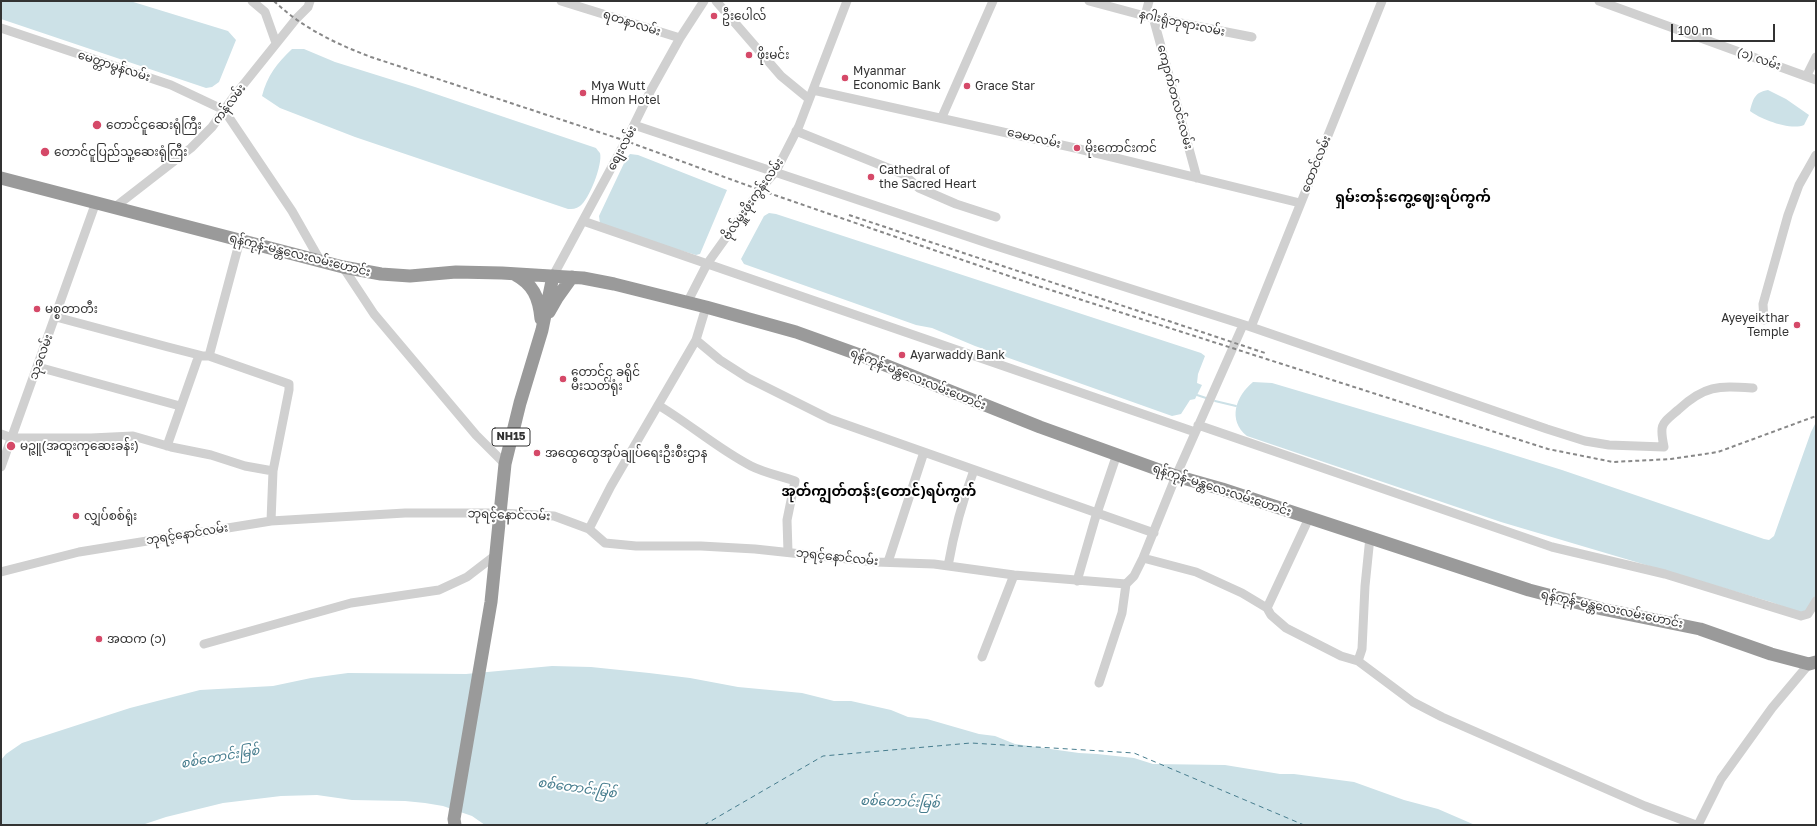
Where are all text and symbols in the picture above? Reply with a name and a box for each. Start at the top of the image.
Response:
street label: ရတနာလမ်း [601,7,663,39]
street label: နဂါးရုံဘုရားလမ်း [1138,7,1226,39]
place label: ဦးပေါလ် [722,9,766,23]
marker: ဦးပေါလ် [709,11,719,21]
scale bar [1673,16,1777,42]
text: 100 m [1678,23,1712,38]
street label: ကျောက်တလင်းလမ်း [1154,43,1196,151]
street label: (၁) လမ်း [1735,45,1783,73]
street label: မေတ္တာမွန်လမ်း [76,48,152,84]
place label: ဖိုးမင်း [757,48,789,62]
marker: ဖိုးမင်း [744,50,754,60]
place label: Myanmar Economic Bank [853,64,941,92]
marker: Myanmar Economic Bank [840,73,850,83]
place label: Mya Wutt Hmon Hotel [591,79,660,107]
place label: Grace Star [975,79,1035,93]
street label: ကန်လမ်း [209,81,249,127]
marker: Grace Star [962,81,972,91]
marker: Mya Wutt Hmon Hotel [578,88,588,98]
place label: တောင်ငူဆေးရုံကြီး [106,118,202,132]
marker: တောင်ငူဆေးရုံကြီး [91,119,103,131]
street label: စျေးလမ်း [604,123,640,173]
street label: ခေမာလမ်း [1006,125,1062,151]
street label: ထောင်လမ်း [1298,134,1334,194]
place label: မိုးကောင်းကင် [1085,141,1157,155]
marker: မိုးကောင်းကင် [1072,143,1082,153]
place label: တောင်ငူပြည်သူ့ဆေးရုံကြီး [54,145,187,159]
marker: တောင်ငူပြည်သူ့ဆေးရုံကြီး [39,146,51,158]
street label: ဗိုလ်မှူးဖိုးကွန်းလမ်း [719,155,787,243]
place label: Cathedral of the Sacred Heart [879,163,977,191]
marker: Cathedral of the Sacred Heart [866,172,876,182]
district label: ရှမ်းတန်းကွေ့ဈေးရပ်ကွက် [1335,190,1491,206]
street label: ရန်ကုန်-မန္တလေးလမ်းဟောင်း [228,230,372,280]
place label: မစ္စတာတီး [45,302,98,316]
marker: မစ္စတာတီး [32,304,42,314]
place label: Ayeyeikthar Temple [1721,311,1789,339]
marker: Ayeyeikthar Temple [1792,320,1802,330]
street label: သုခလမ်း [26,332,56,382]
street label: ရန်ကုန်-မန္တလေးလမ်းဟောင်း [848,345,988,413]
place label: Ayarwaddy Bank [910,348,1005,362]
marker: Ayarwaddy Bank [897,350,907,360]
place label: တောင်ငူ ခရိုင် မီးသတ်ရုံး [571,365,640,393]
marker: တောင်ငူ ခရိုင် မီးသတ်ရုံး [558,374,568,384]
road number: NH15 [492,428,530,446]
place label: မဉ္ဇူ(အထူးကုဆေးခန်း) [20,439,139,453]
marker: မဉ္ဇူ(အထူးကုဆေးခန်း) [5,440,17,452]
place label: အထွေထွေအုပ်ချုပ်ရေးဦးစီးဌာန [545,446,707,460]
marker: အထွေထွေအုပ်ချုပ်ရေးဦးစီးဌာန [532,448,542,458]
street label: ရန်ကုန်-မန္တလေးလမ်းဟောင်း [1151,461,1293,519]
district label: အုတ်ကျွတ်တန်း(တောင်)ရပ်ကွက် [782,484,976,500]
street label: ဘုရင့်နောင်လမ်း [467,506,551,524]
place label: လျှပ်စစ်ရုံး [84,509,137,523]
marker: လျှပ်စစ်ရုံး [71,511,81,521]
street label: ဘုရင့်နောင်လမ်း [145,520,229,548]
street label: ဘုရင့်နောင်လမ်း [795,546,879,568]
street label: ရန်ကုန်-မန္တလေးလမ်းဟောင်း [1540,587,1684,631]
place label: အထက (၁) [107,632,166,646]
marker: အထက (၁) [94,634,104,644]
water label: စစ်တောင်းမြစ် [179,742,261,772]
water label: စစ်တောင်းမြစ် [537,775,617,801]
water label: စစ်တောင်းမြစ် [860,793,940,811]

